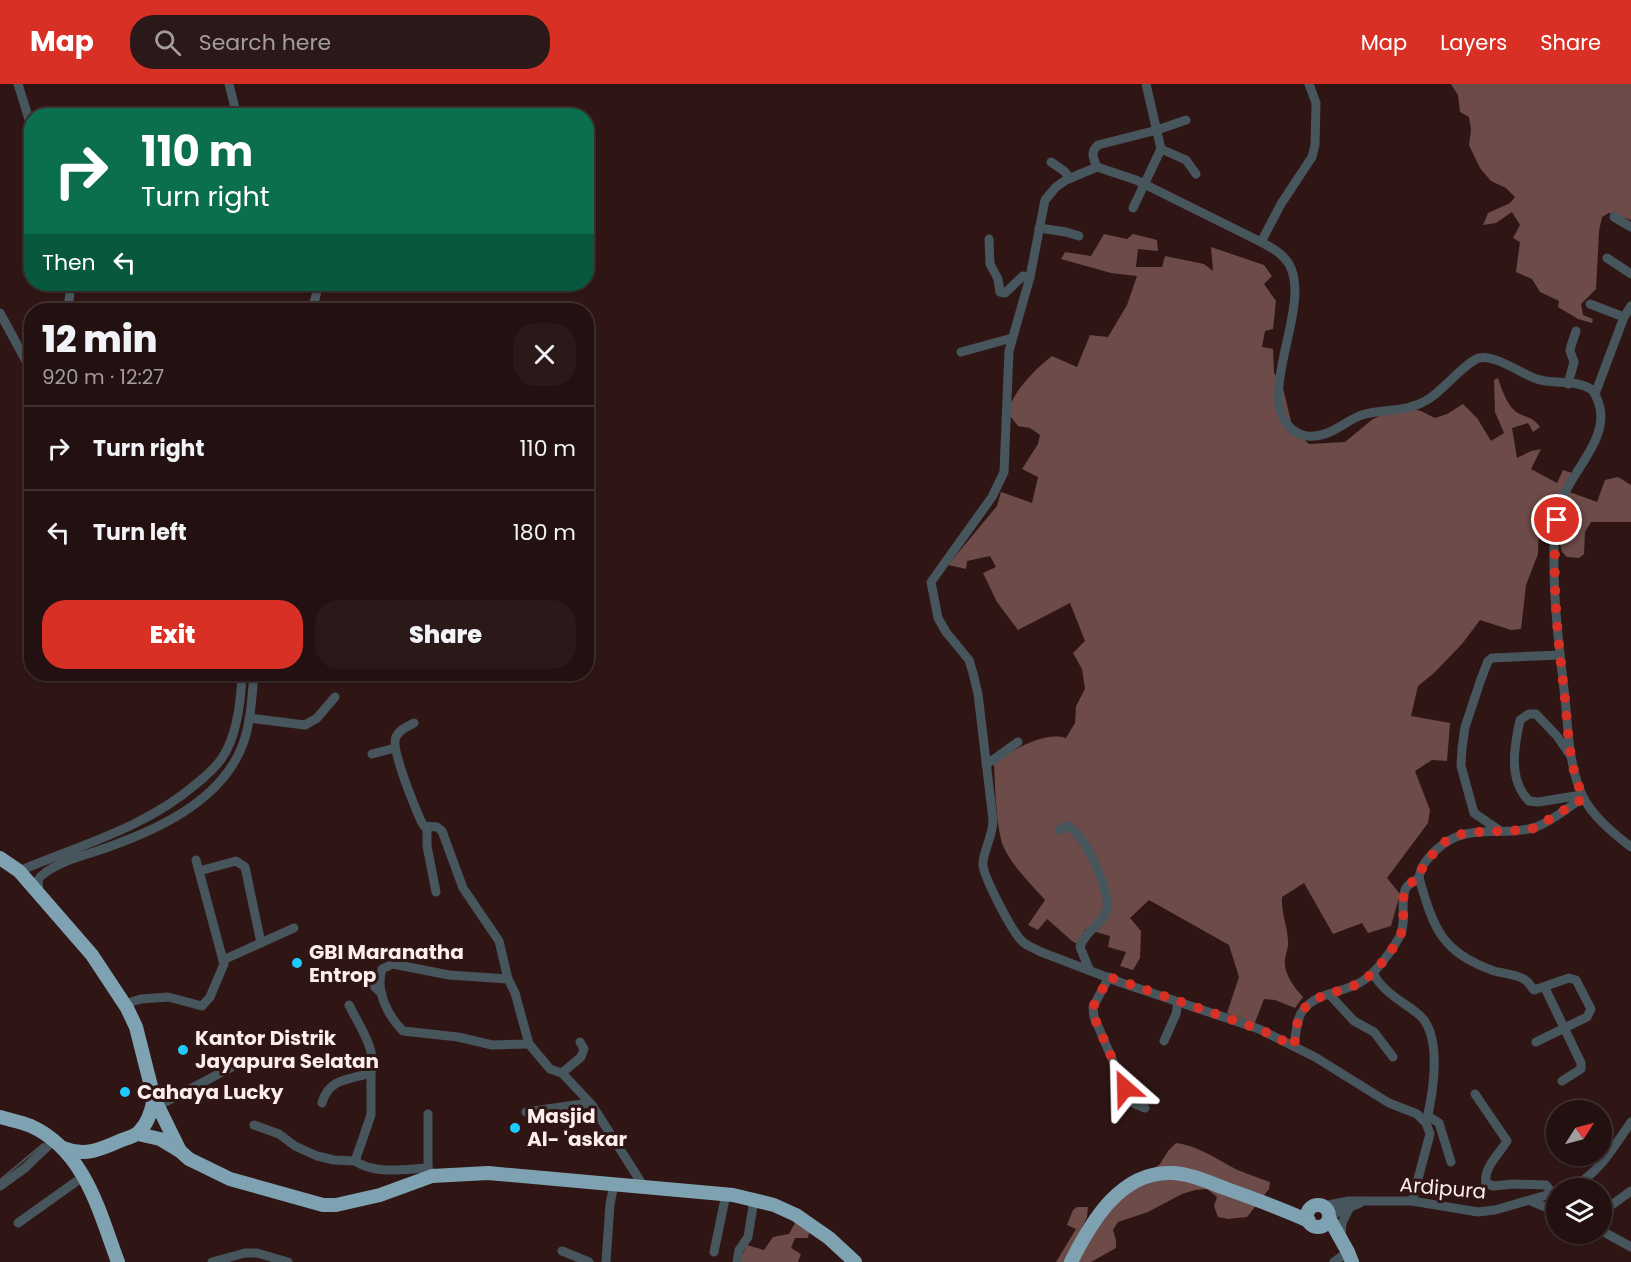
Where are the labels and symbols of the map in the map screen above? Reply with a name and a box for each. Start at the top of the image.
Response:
pin [1531,494,1582,545]
place label: GBI Maranatha Entrop [309,938,464,989]
marker: GBI Maranatha Entrop [290,956,304,970]
place label: Kantor Distrik Jayapura Selatan [195,1024,379,1075]
marker: Kantor Distrik Jayapura Selatan [176,1043,190,1057]
position arrow [1093,1056,1157,1120]
place label: Cahaya Lucky [137,1078,284,1106]
marker: Cahaya Lucky [118,1085,132,1099]
north arrow [1546,1100,1612,1166]
place label: Masjid Al- 'askar [527,1102,628,1153]
marker: Masjid Al- 'askar [508,1121,522,1135]
street label: Ardipura [1399,1170,1487,1206]

